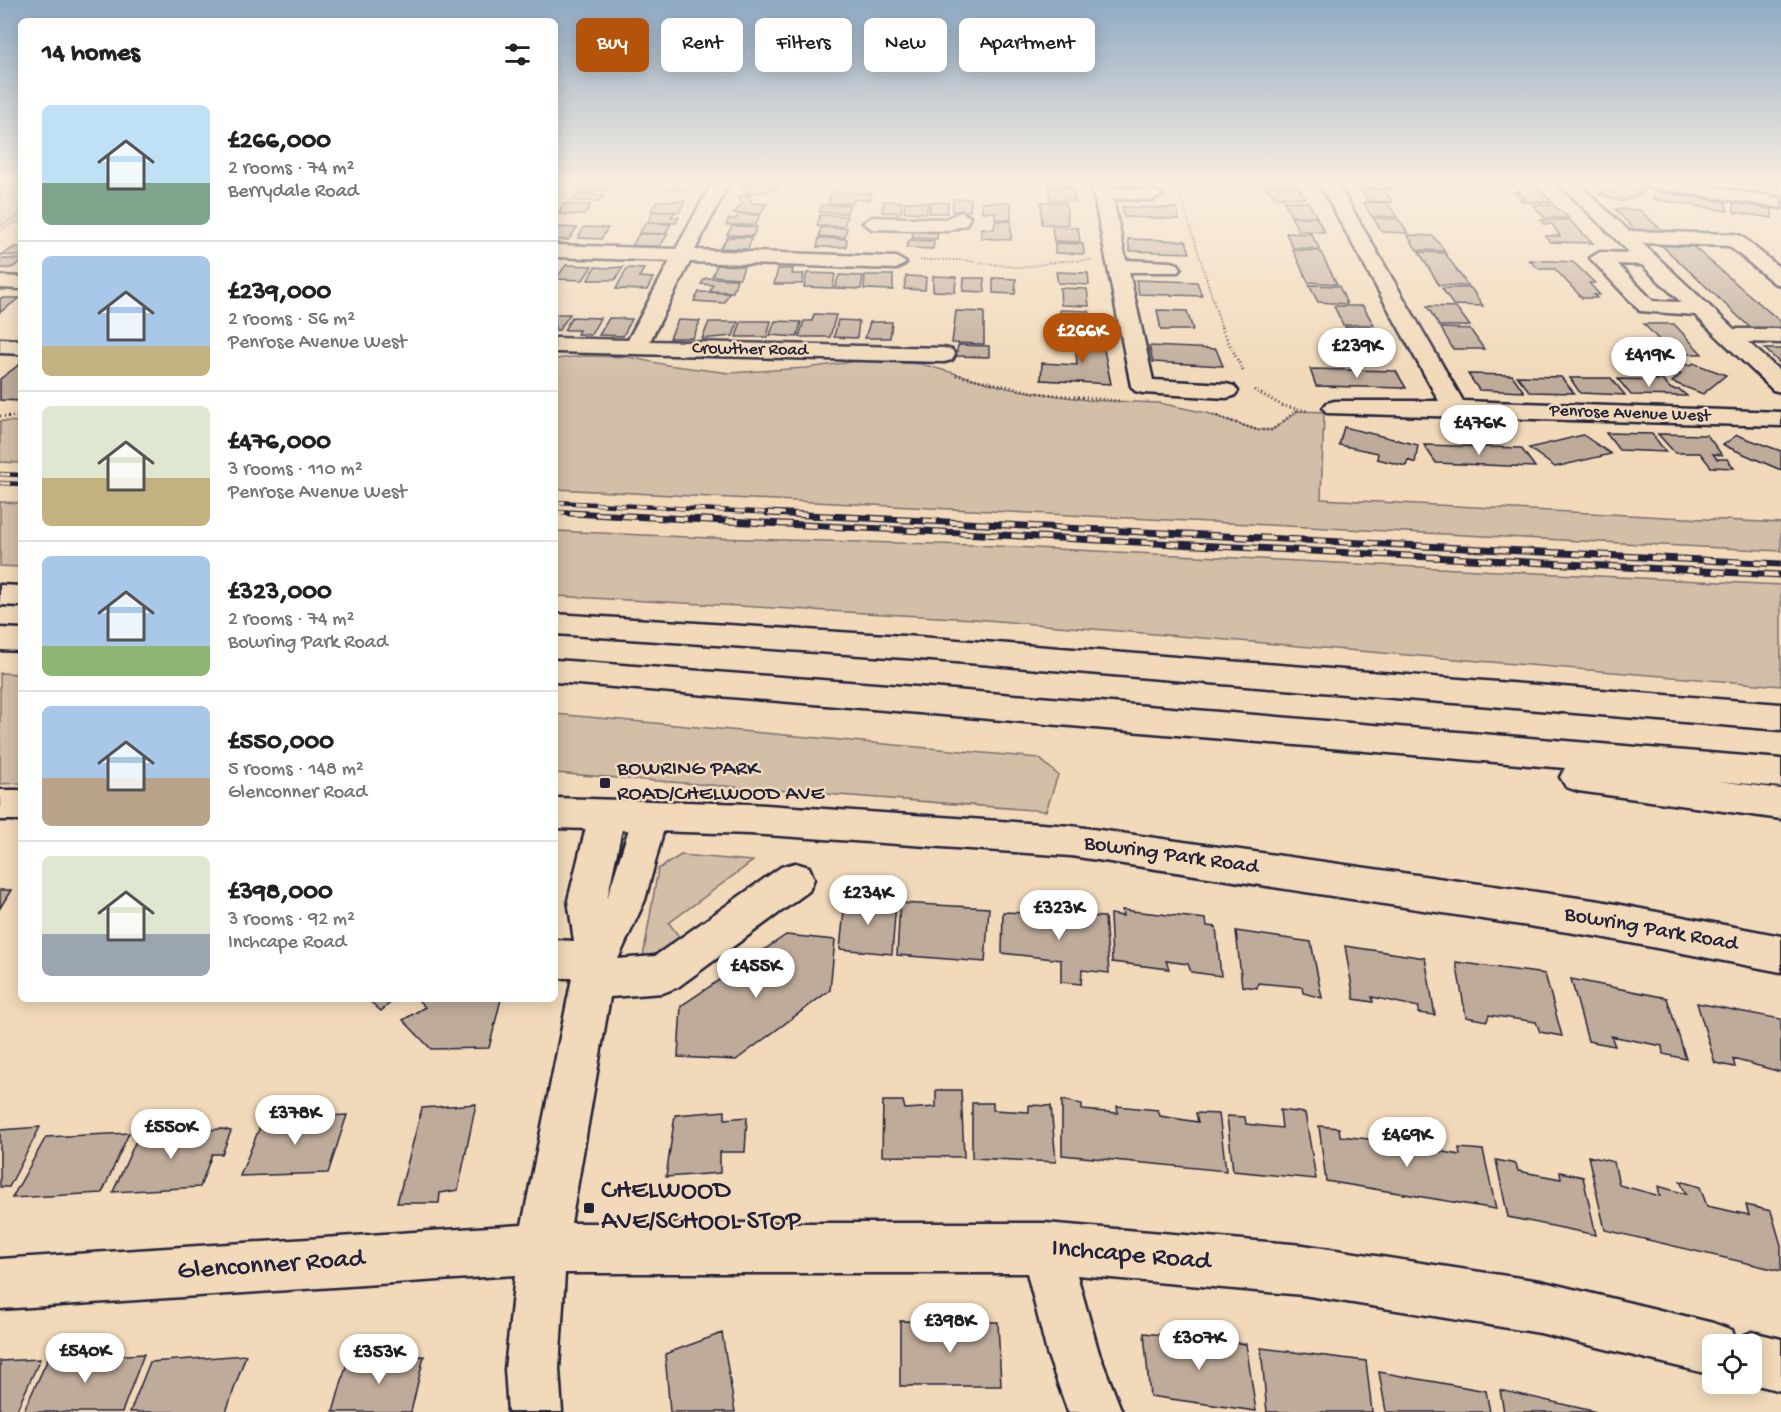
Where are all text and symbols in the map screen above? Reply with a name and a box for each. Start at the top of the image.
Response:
chip: Buy [576,18,649,72]
chip: Rent [661,18,743,72]
chip: Filters [755,18,852,72]
chip: New [864,18,947,72]
chip: Apartment [959,18,1095,72]
icon: filters [501,38,534,71]
text: 14 homes [42,39,140,70]
text: £266,000 [228,127,331,158]
icon: home [90,129,162,201]
text: 2 rooms · 74 m² [228,158,354,181]
text: Berrydale Road [228,181,359,204]
text: £239,000 [228,278,331,309]
icon: home [90,280,162,352]
text: 2 rooms · 56 m² [228,309,355,332]
pin: £266K [1040,313,1124,364]
text: £266K [1057,321,1107,344]
pin: £239K [1315,328,1399,379]
text: Penrose Avenue West [228,332,406,355]
text: £239K [1332,336,1382,359]
pin: £419K [1607,337,1691,388]
street label: Crowther Road [692,338,809,362]
text: £419K [1625,345,1673,368]
street label: Penrose Avenue West [1548,401,1712,427]
pin: £476K [1437,405,1521,456]
text: £476K [1454,413,1504,436]
text: £476,000 [228,428,331,459]
icon: home [90,430,162,502]
text: 3 rooms · 110 m² [228,459,363,482]
text: Penrose Avenue West [228,482,406,505]
text: £323,000 [228,578,332,609]
icon: home [90,580,162,652]
text: 2 rooms · 74 m² [228,609,354,632]
text: Bowring Park Road [228,632,388,655]
text: £550,000 [228,728,334,759]
icon: home [90,730,162,802]
place label: BOWRING PARK ROAD/CHELWOOD AVE [616,757,826,808]
text: 5 rooms · 148 m² [228,759,364,782]
marker: BOWRING PARK ROAD/CHELWOOD AVE [598,776,612,790]
text: Glenconner Road [228,782,367,805]
street label: Bowring Park Road [1081,831,1262,881]
pin: £234K [826,875,910,926]
text: £398,000 [228,878,333,909]
icon: home [90,880,162,952]
text: £234K [843,883,893,906]
pin: £323K [1017,890,1101,941]
text: £323K [1034,898,1084,921]
street label: Bowring Park Road [1561,902,1742,958]
text: 3 rooms · 92 m² [228,909,355,932]
text: Inchcape Road [228,932,346,955]
pin: £455K [714,948,798,999]
text: £455K [731,956,781,979]
pin: £378K [253,1095,337,1146]
text: £378K [269,1103,321,1126]
pin: £550K [129,1109,213,1160]
text: £550K [145,1117,197,1140]
pin: £469K [1365,1117,1449,1168]
text: £469K [1382,1125,1432,1148]
place label: CHELWOOD AVE/SCHOOL STOP [601,1176,802,1239]
marker: CHELWOOD AVE/SCHOOL STOP [582,1201,596,1215]
street label: Inchcape Road [1050,1233,1214,1279]
street label: Glenconner Road [176,1243,368,1288]
pin: £398K [908,1303,992,1354]
text: £398K [924,1311,976,1334]
pin: £307K [1157,1320,1241,1371]
text: £307K [1173,1328,1225,1351]
pin: £540K [43,1333,127,1384]
pin: £353K [337,1334,421,1385]
map controls [1702,1334,1762,1394]
button: locate [1702,1334,1762,1394]
text: £540K [59,1341,111,1364]
text: £353K [353,1342,405,1365]

